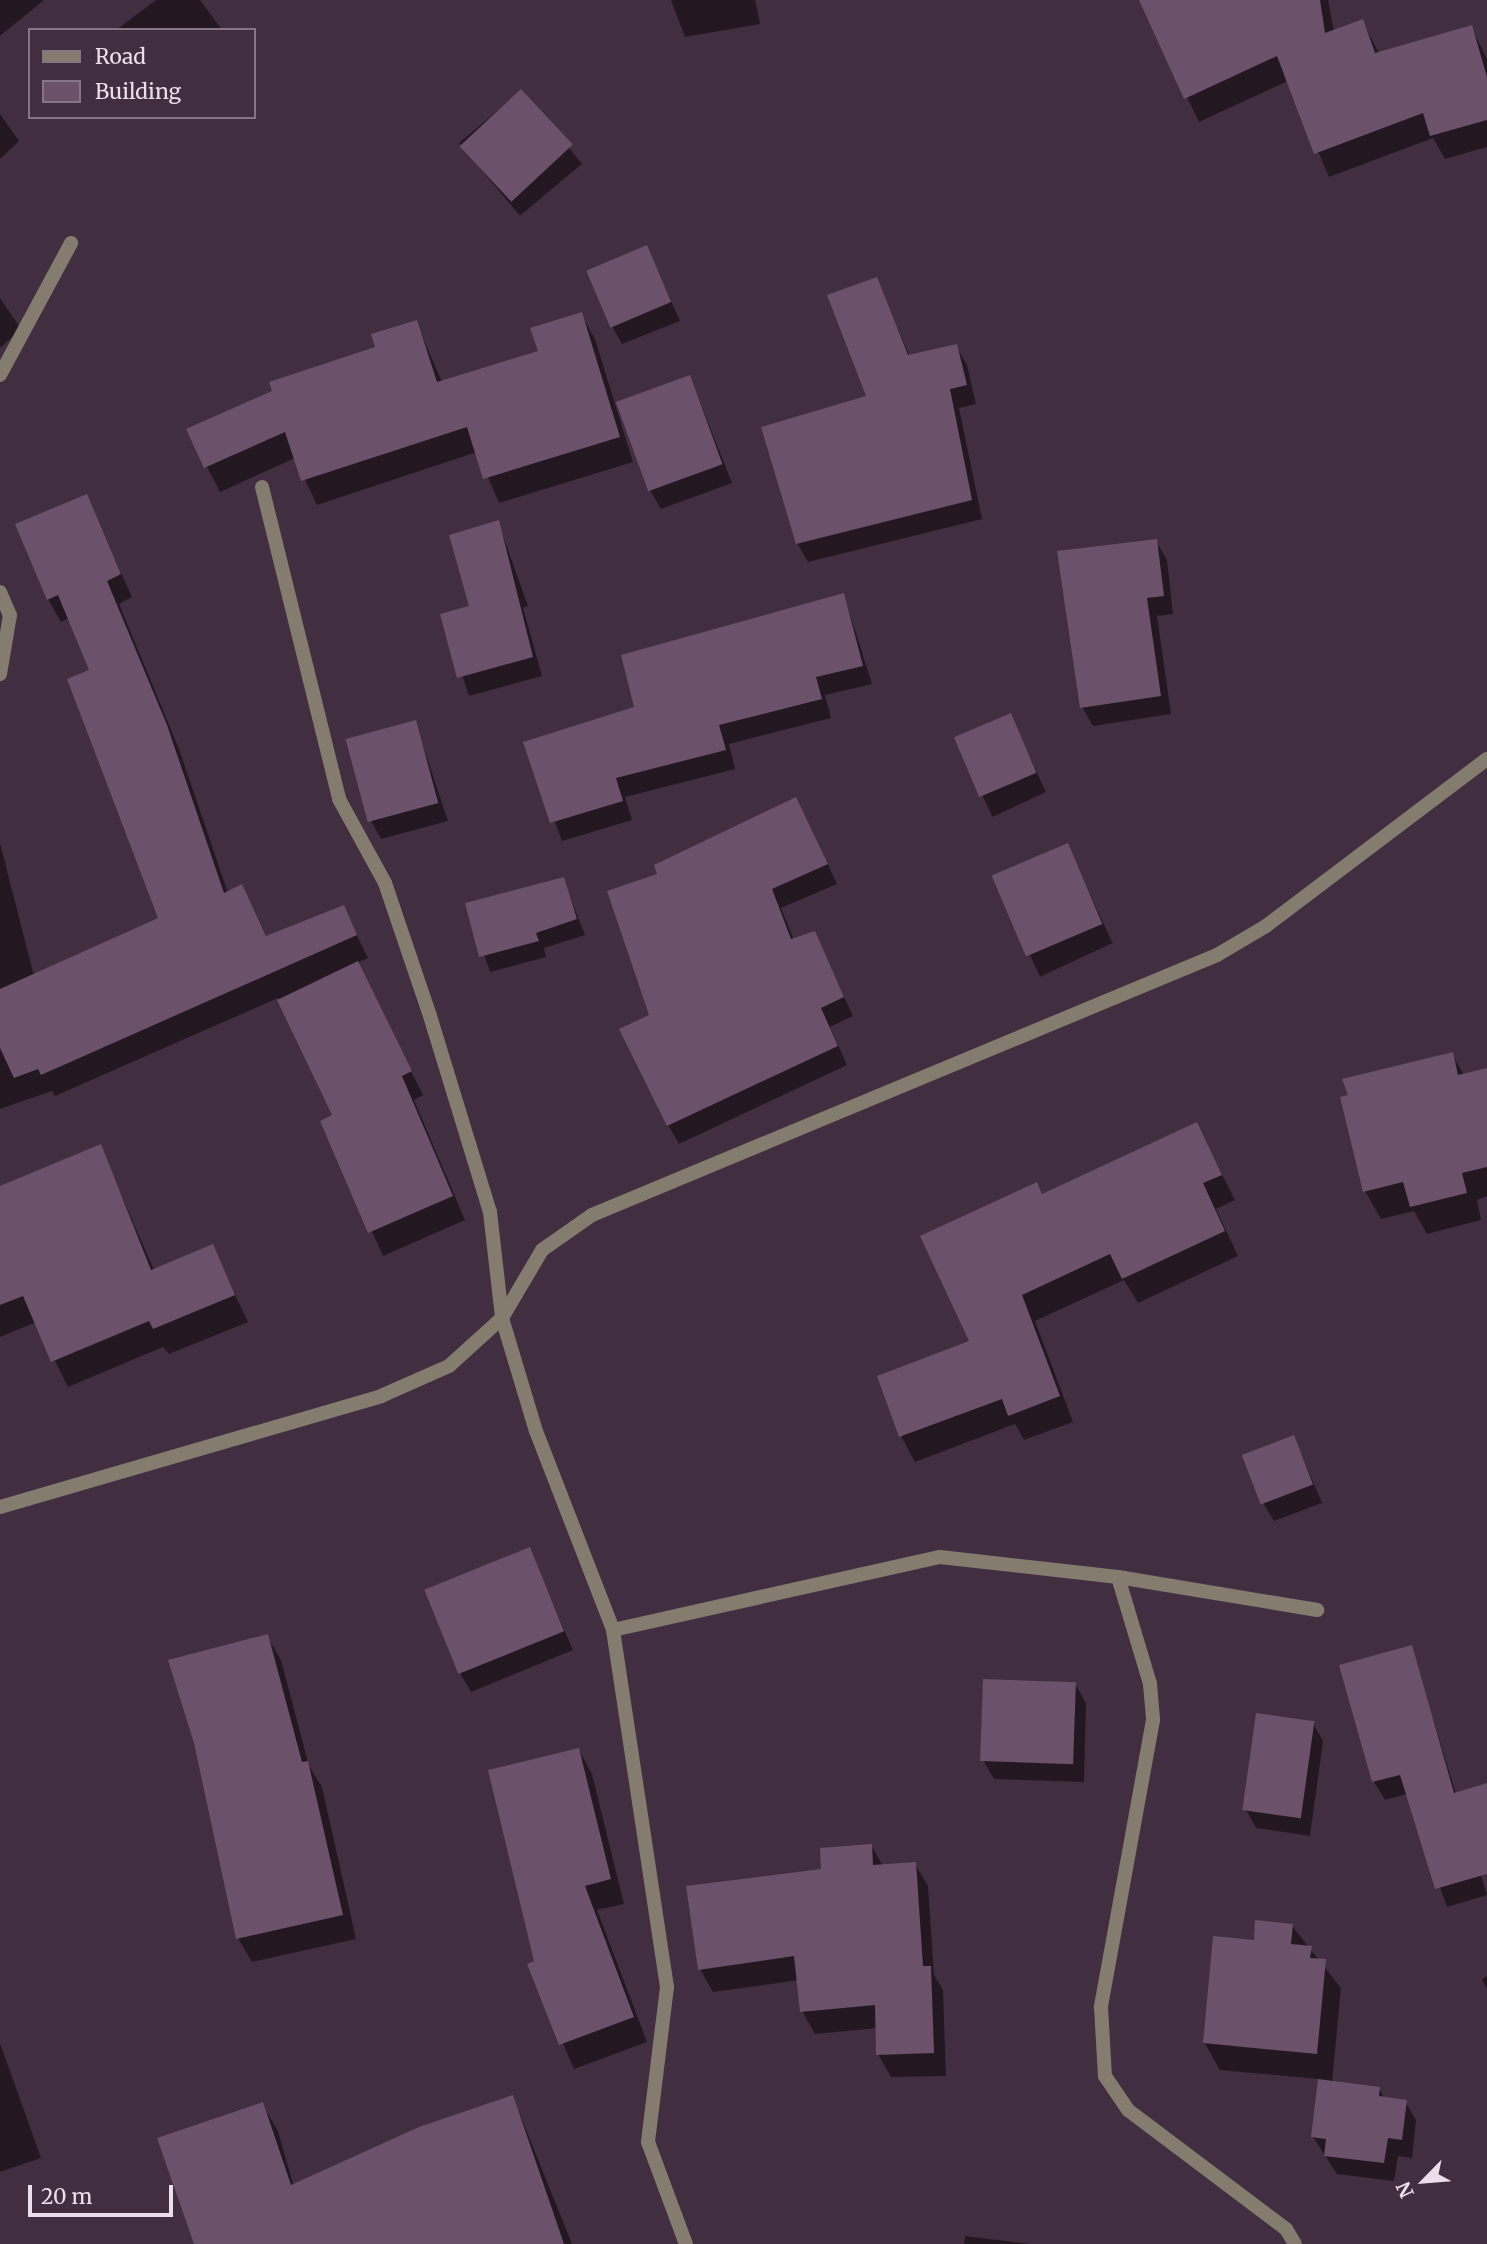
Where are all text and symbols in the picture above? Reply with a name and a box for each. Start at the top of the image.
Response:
legend [28,28,256,119]
text: Road [95,43,146,70]
text: Building [95,78,181,105]
north arrow [1389,2146,1459,2216]
scale bar [32,2170,177,2214]
text: N [1391,2178,1419,2202]
text: 20 m [41,2183,92,2210]

